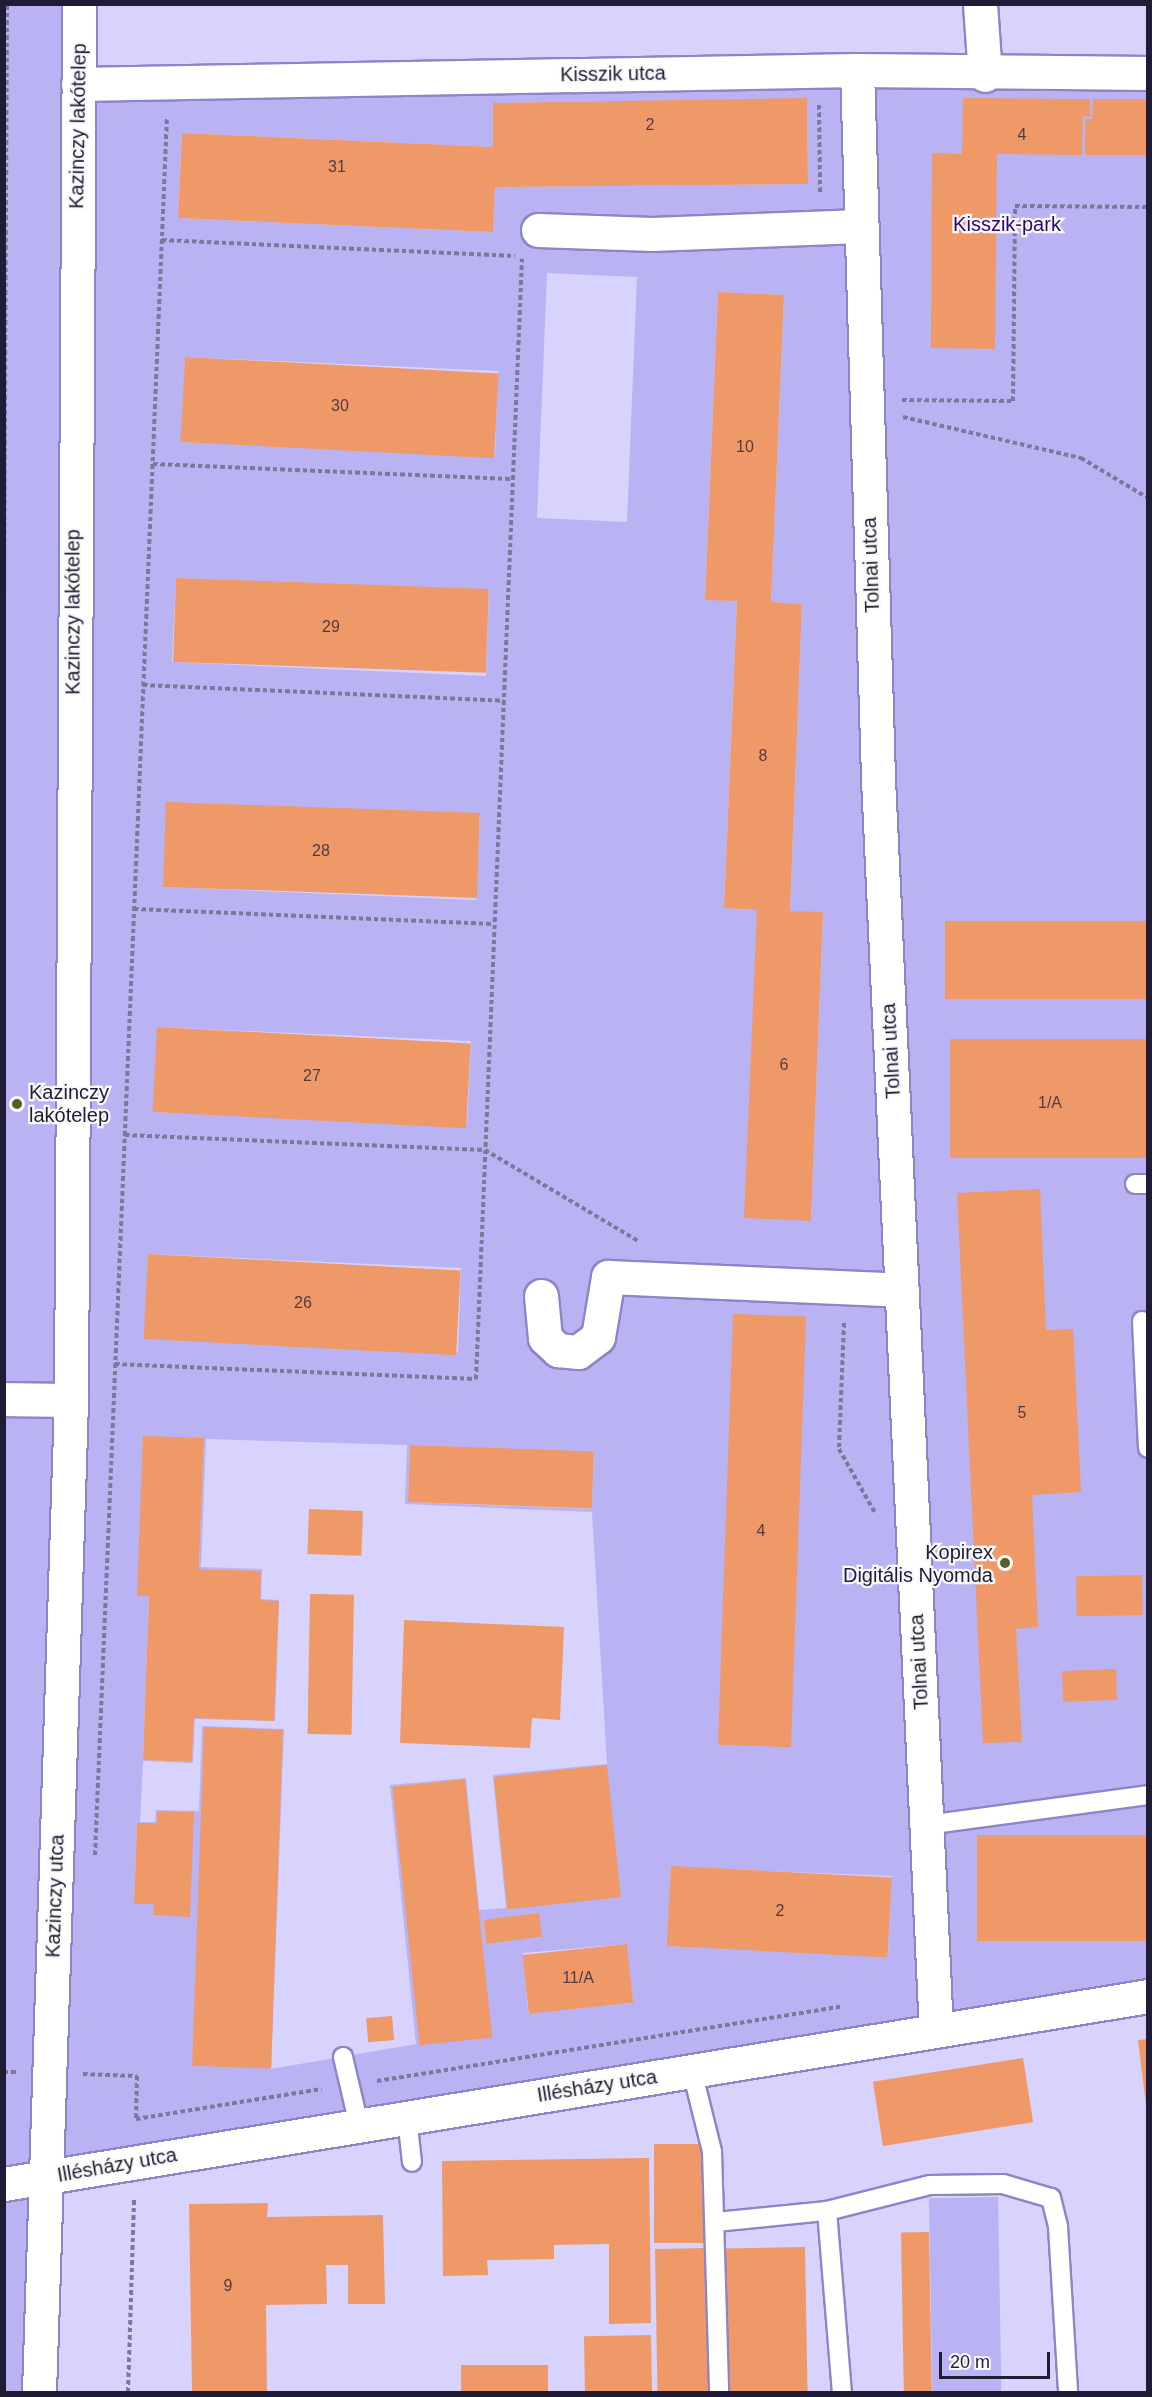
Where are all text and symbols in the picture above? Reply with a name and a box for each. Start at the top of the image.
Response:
street label: Kazinczy lakótelep [65,43,91,209]
street label: Kisszik utca [560,61,666,87]
house number: 2 [646,115,654,135]
house number: 4 [1018,125,1026,145]
house number: 31 [328,157,346,177]
park label: Kisszik-park [953,212,1061,236]
house number: 30 [331,396,349,416]
house number: 10 [736,437,754,457]
street label: Tolnai utca [857,517,885,613]
street label: Kazinczy lakótelep [61,529,85,695]
house number: 29 [322,617,340,637]
house number: 8 [759,746,767,766]
house number: 28 [312,841,330,861]
street label: Tolnai utca [877,1003,905,1099]
house number: 6 [780,1055,788,1075]
house number: 27 [303,1066,321,1086]
place label: Kazinczy lakótelep [29,1080,109,1127]
house number: 1/A [1038,1093,1062,1113]
marker: Kazinczy lakótelep [10,1097,24,1111]
house number: 26 [294,1293,312,1313]
house number: 5 [1018,1403,1026,1423]
house number: 4 [757,1521,765,1541]
place label: Kopirex Digitális Nyomda [843,1540,993,1587]
marker: Kopirex Digitális Nyomda [998,1556,1012,1570]
street label: Tolnai utca [905,1614,933,1710]
street label: Kazinczy utca [41,1834,69,1958]
house number: 2 [776,1901,784,1921]
house number: 11/A [562,1968,594,1988]
street label: Illésházy utca [535,2065,659,2107]
street label: Illésházy utca [55,2143,179,2187]
house number: 9 [224,2276,232,2296]
scale bar [942,2340,1053,2378]
text: 20 m [950,2352,990,2372]

